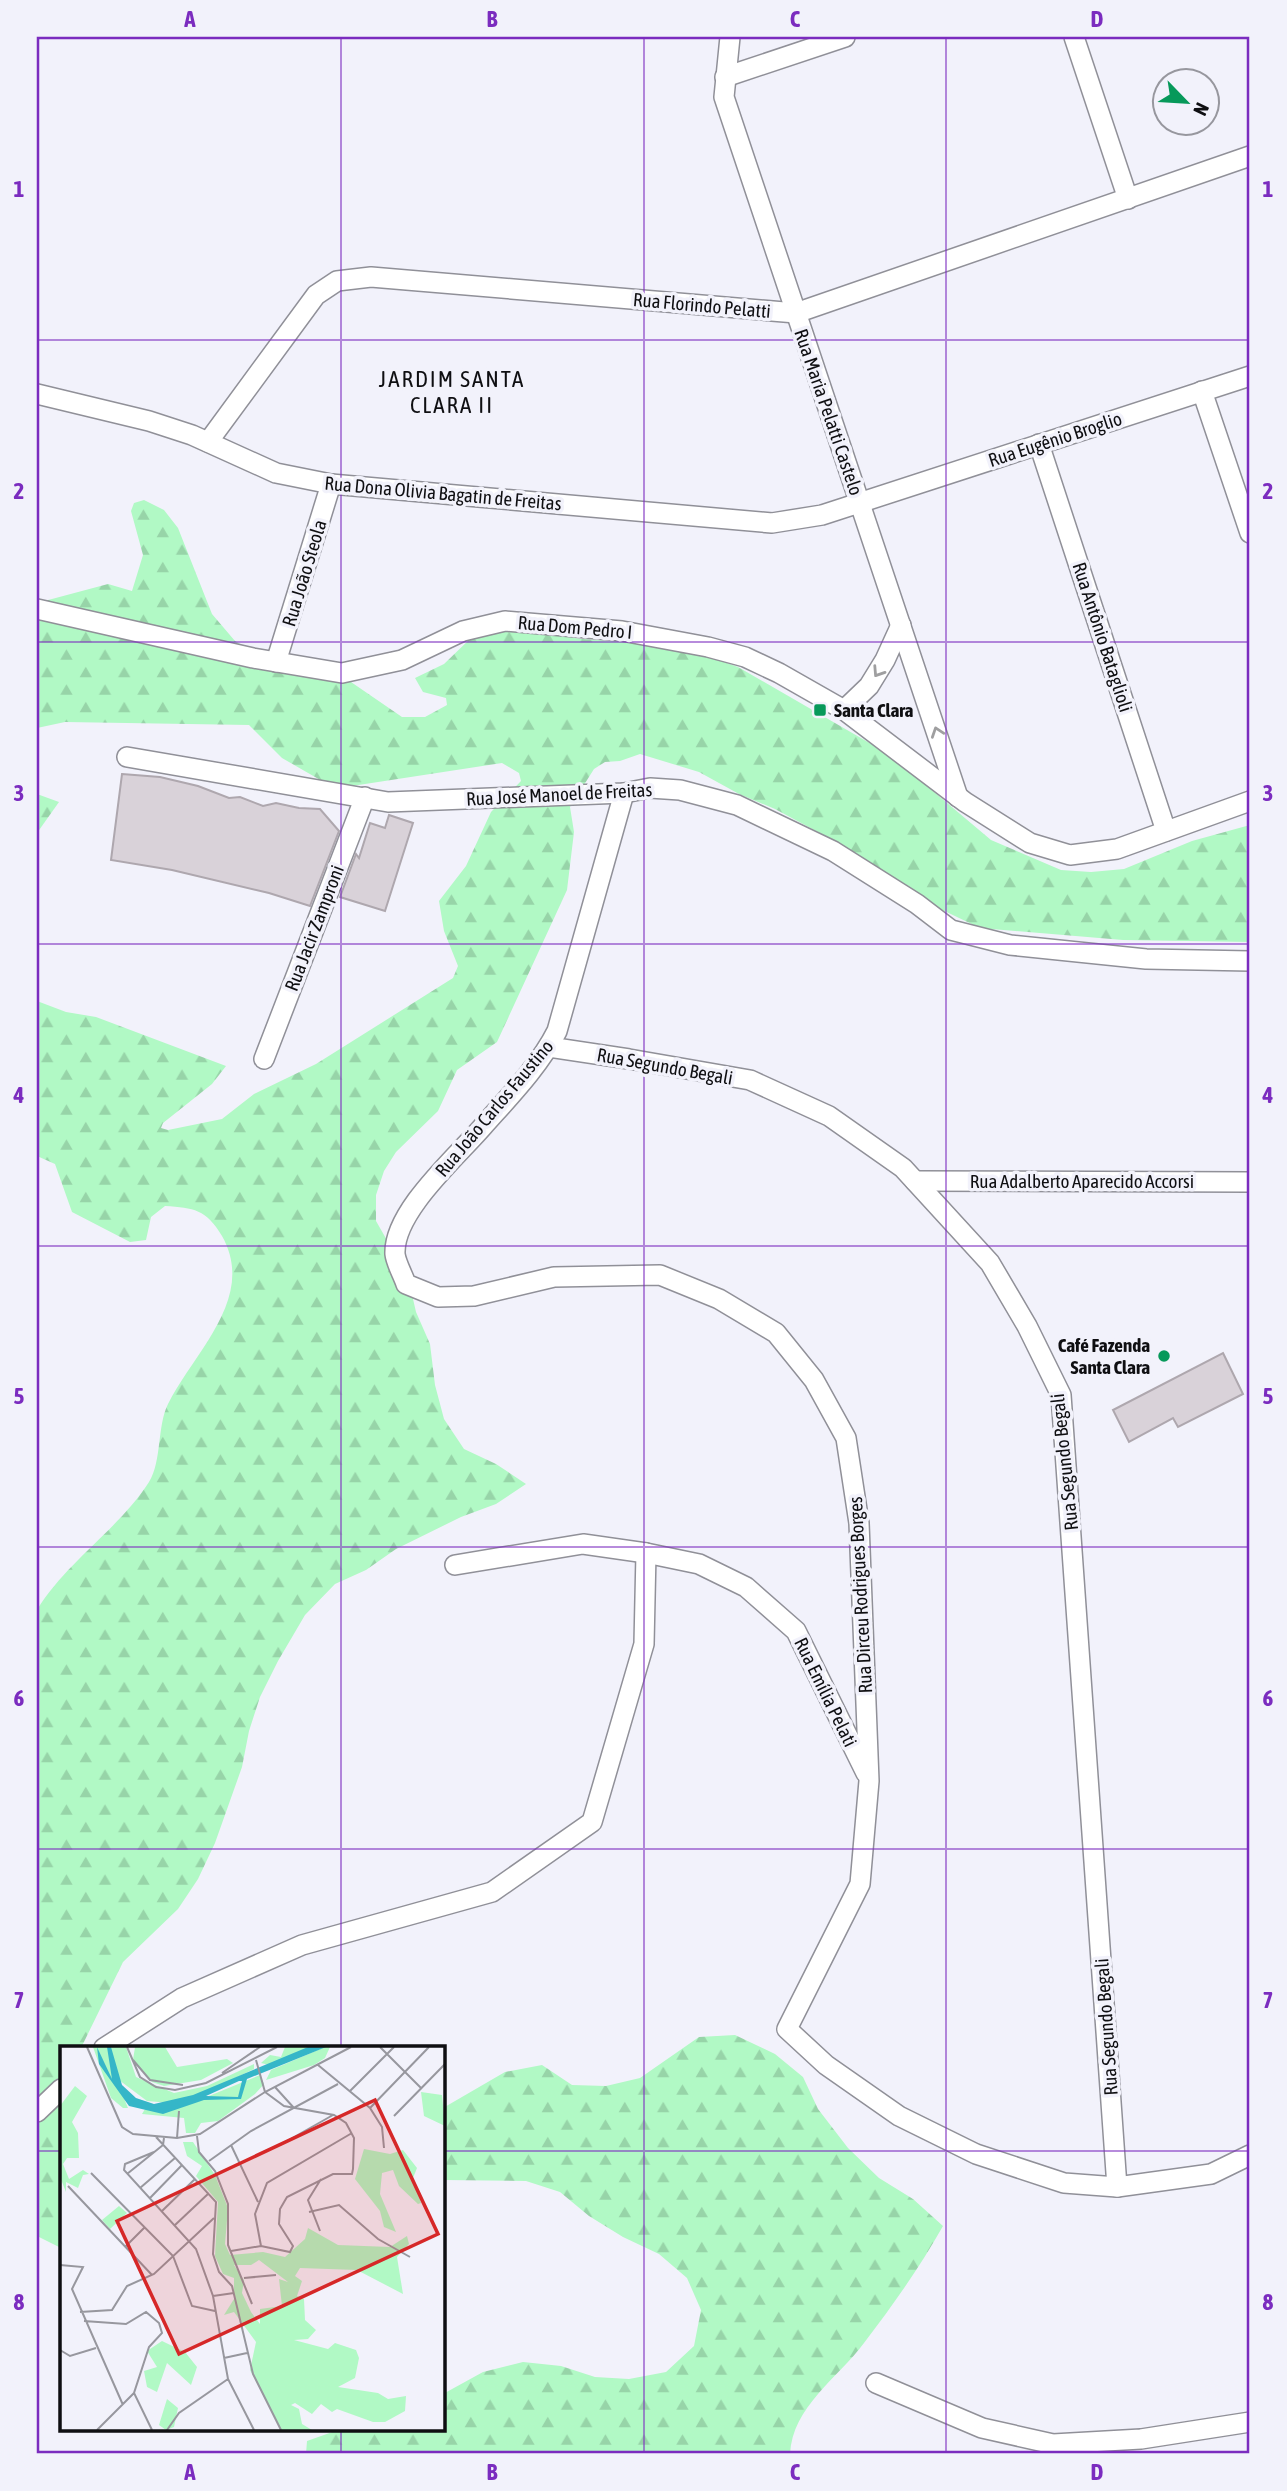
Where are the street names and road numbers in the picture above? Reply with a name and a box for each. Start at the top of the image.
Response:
street label: Rua Florindo Pelatti [632,288,772,322]
street label: Rua Maria Pelatti Castelo [790,326,868,498]
street label: Rua Eugênio Broglio [986,407,1125,471]
street label: Rua Dona Olivia Bagatin de Freitas [324,472,563,514]
street label: Rua João Steola [277,517,331,629]
street label: Rua Antônio Bataglioli [1068,559,1138,715]
street label: Rua Dom Pedro I [517,611,633,643]
street label: Rua José Manoel de Freitas [465,778,653,810]
street label: Rua Jacir Zamproni [280,862,348,994]
street label: Rua João Carlos Faustino [430,1035,558,1181]
street label: Rua Segundo Begali [595,1043,735,1089]
street label: Rua Adalberto Aparecido Accorsi [970,1170,1194,1192]
street label: Rua Segundo Begali [1046,1392,1082,1532]
street label: Rua Dirceu Rodrigues Borges [844,1496,876,1694]
street label: Rua Emília Pelati [790,1634,862,1750]
street label: Rua Segundo Begali [1090,1958,1122,2096]

